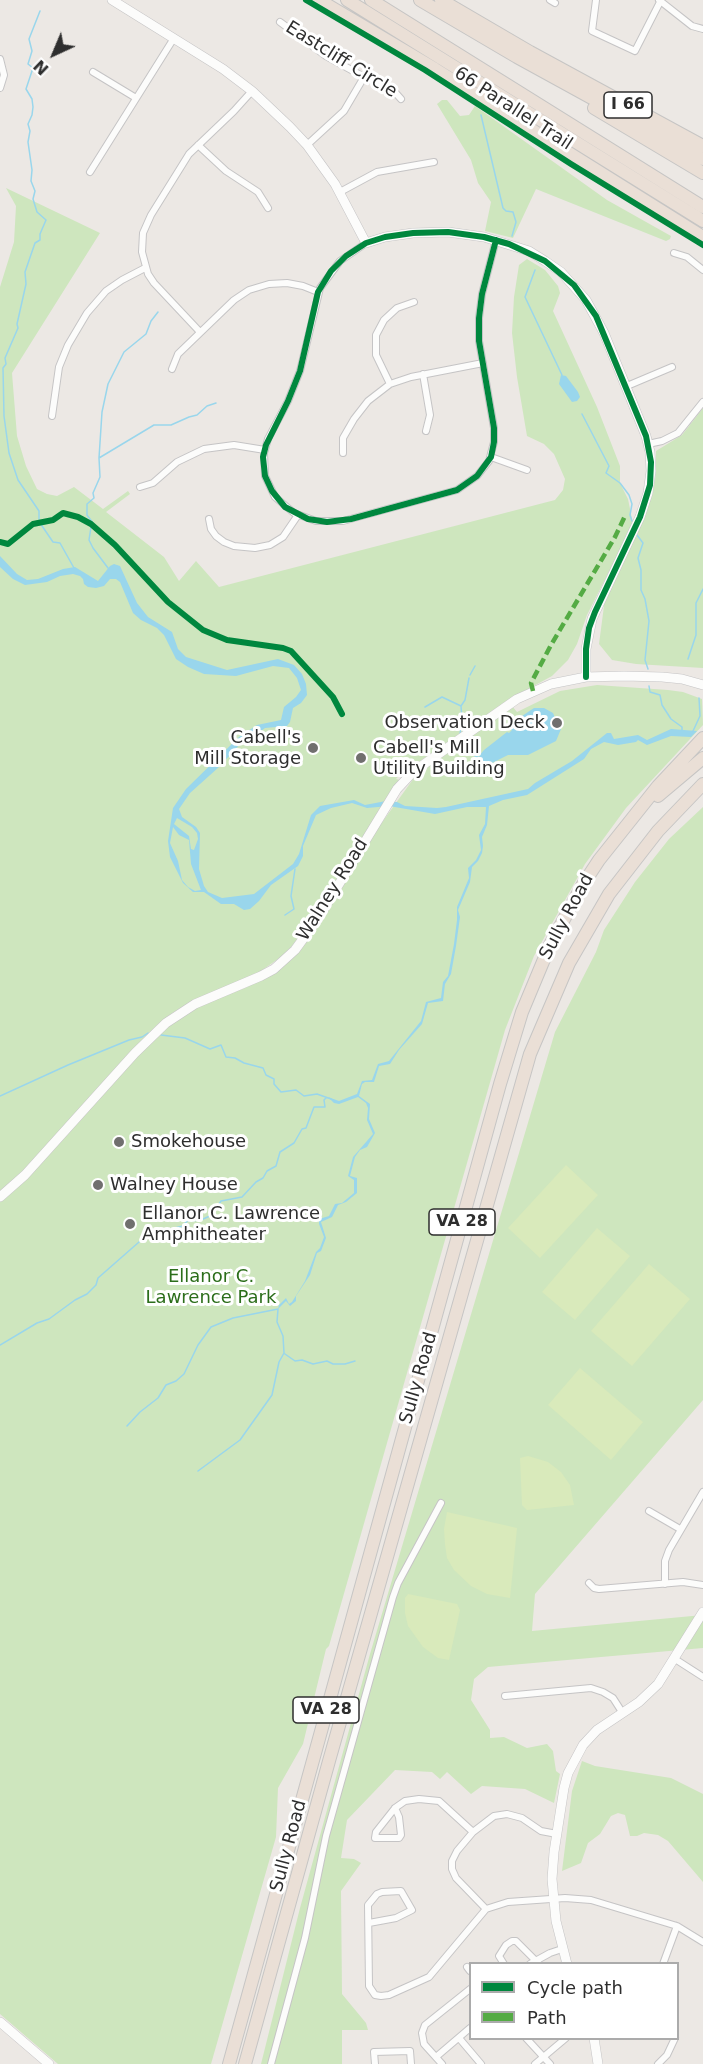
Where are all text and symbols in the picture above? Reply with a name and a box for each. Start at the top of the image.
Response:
street label: Eastcliff Circle [281,17,401,103]
north arrow [24,24,84,84]
text: N [30,56,53,79]
street label: 66 Parallel Trail [450,63,576,155]
road number: I 66 [604,92,652,118]
place label: Observation Deck [384,712,545,734]
marker: Observation Deck [550,716,564,730]
place label: Cabell's Mill Storage [194,727,301,770]
place label: Cabell's Mill Utility Building [373,737,505,780]
marker: Cabell's Mill Storage [306,741,320,755]
marker: Cabell's Mill Utility Building [354,751,368,765]
street label: Walney Road [293,835,373,945]
street label: Sully Road [535,870,599,964]
place label: Smokehouse [131,1131,246,1153]
marker: Smokehouse [112,1135,126,1149]
place label: Walney House [110,1174,238,1196]
marker: Walney House [91,1178,105,1192]
place label: Ellanor C. Lawrence Amphitheater [142,1203,320,1246]
road number: VA 28 [429,1209,495,1235]
marker: Ellanor C. Lawrence Amphitheater [123,1217,137,1231]
park label: Ellanor C. Lawrence Park [146,1266,276,1308]
street label: Sully Road [396,1330,442,1426]
road number: VA 28 [293,1697,359,1723]
street label: Sully Road [266,1798,312,1894]
legend [469,1962,679,2040]
text: Cycle path [527,1977,623,1998]
text: Path [527,2007,567,2028]

